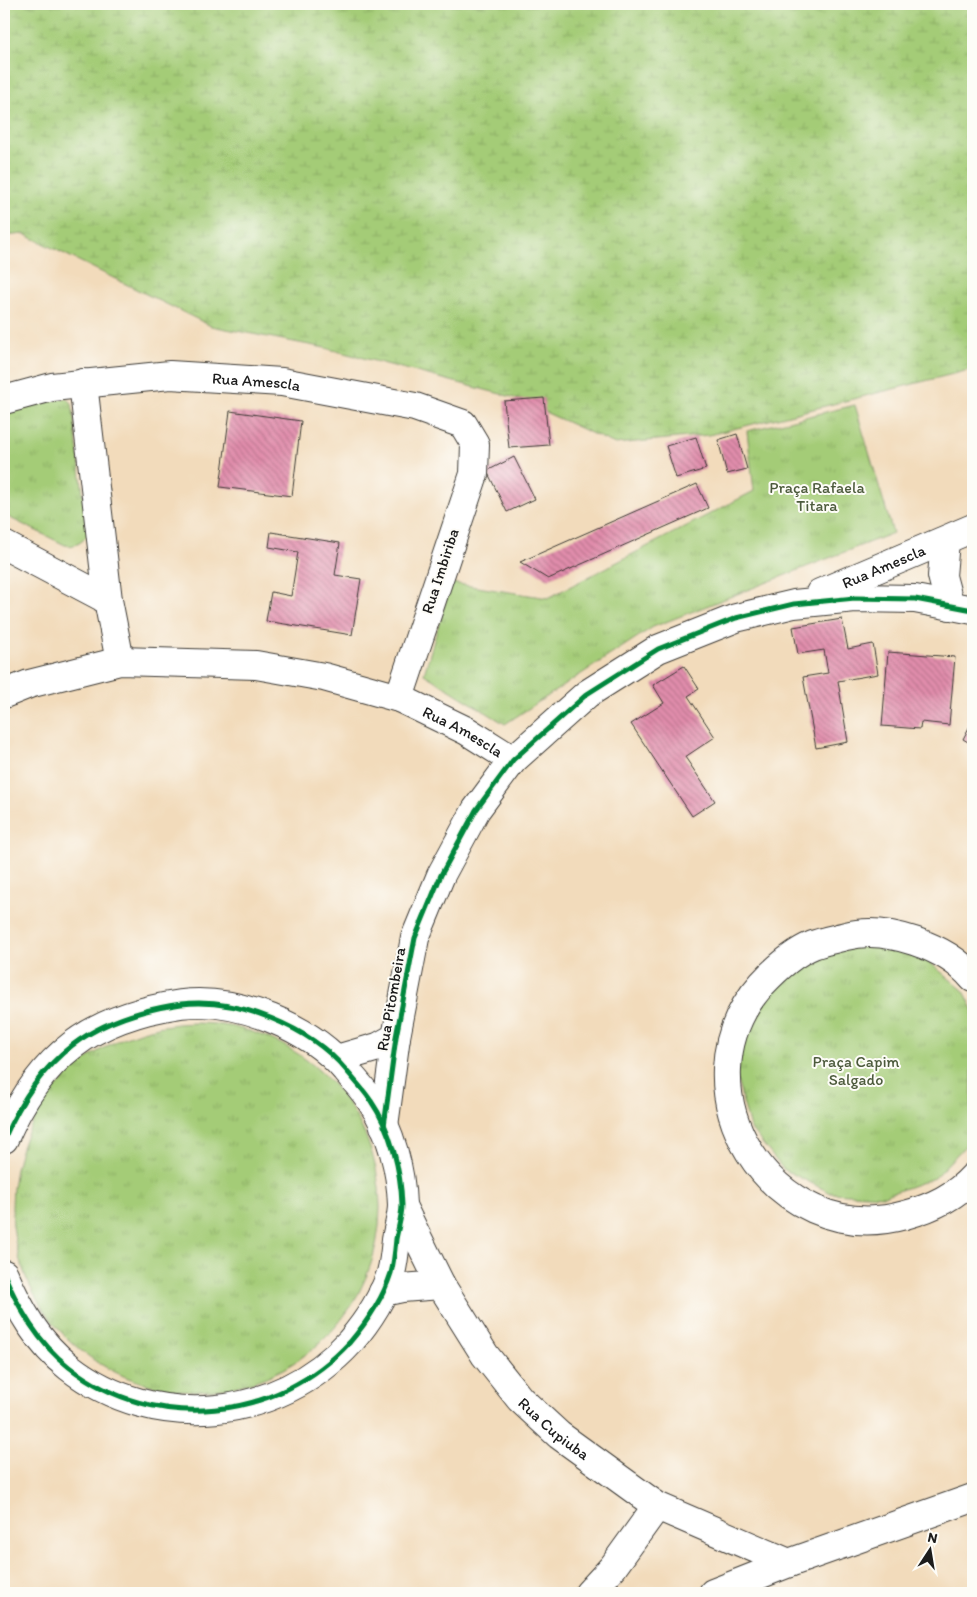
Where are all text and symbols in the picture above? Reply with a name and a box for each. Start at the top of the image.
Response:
street label: Rua Amescla [212,368,303,395]
park label: Praça Rafaela Titara [769,478,865,515]
street label: Rua Imbiriba [417,526,463,616]
street label: Rua Amescla [839,540,929,592]
street label: Rua Amescla [420,702,507,761]
street label: Rua Pitombeira [373,945,410,1052]
park label: Praça Capim Salgado [813,1052,900,1089]
street label: Rua Cupiuba [515,1393,594,1464]
north arrow [904,1524,954,1574]
text: N [926,1528,939,1547]

